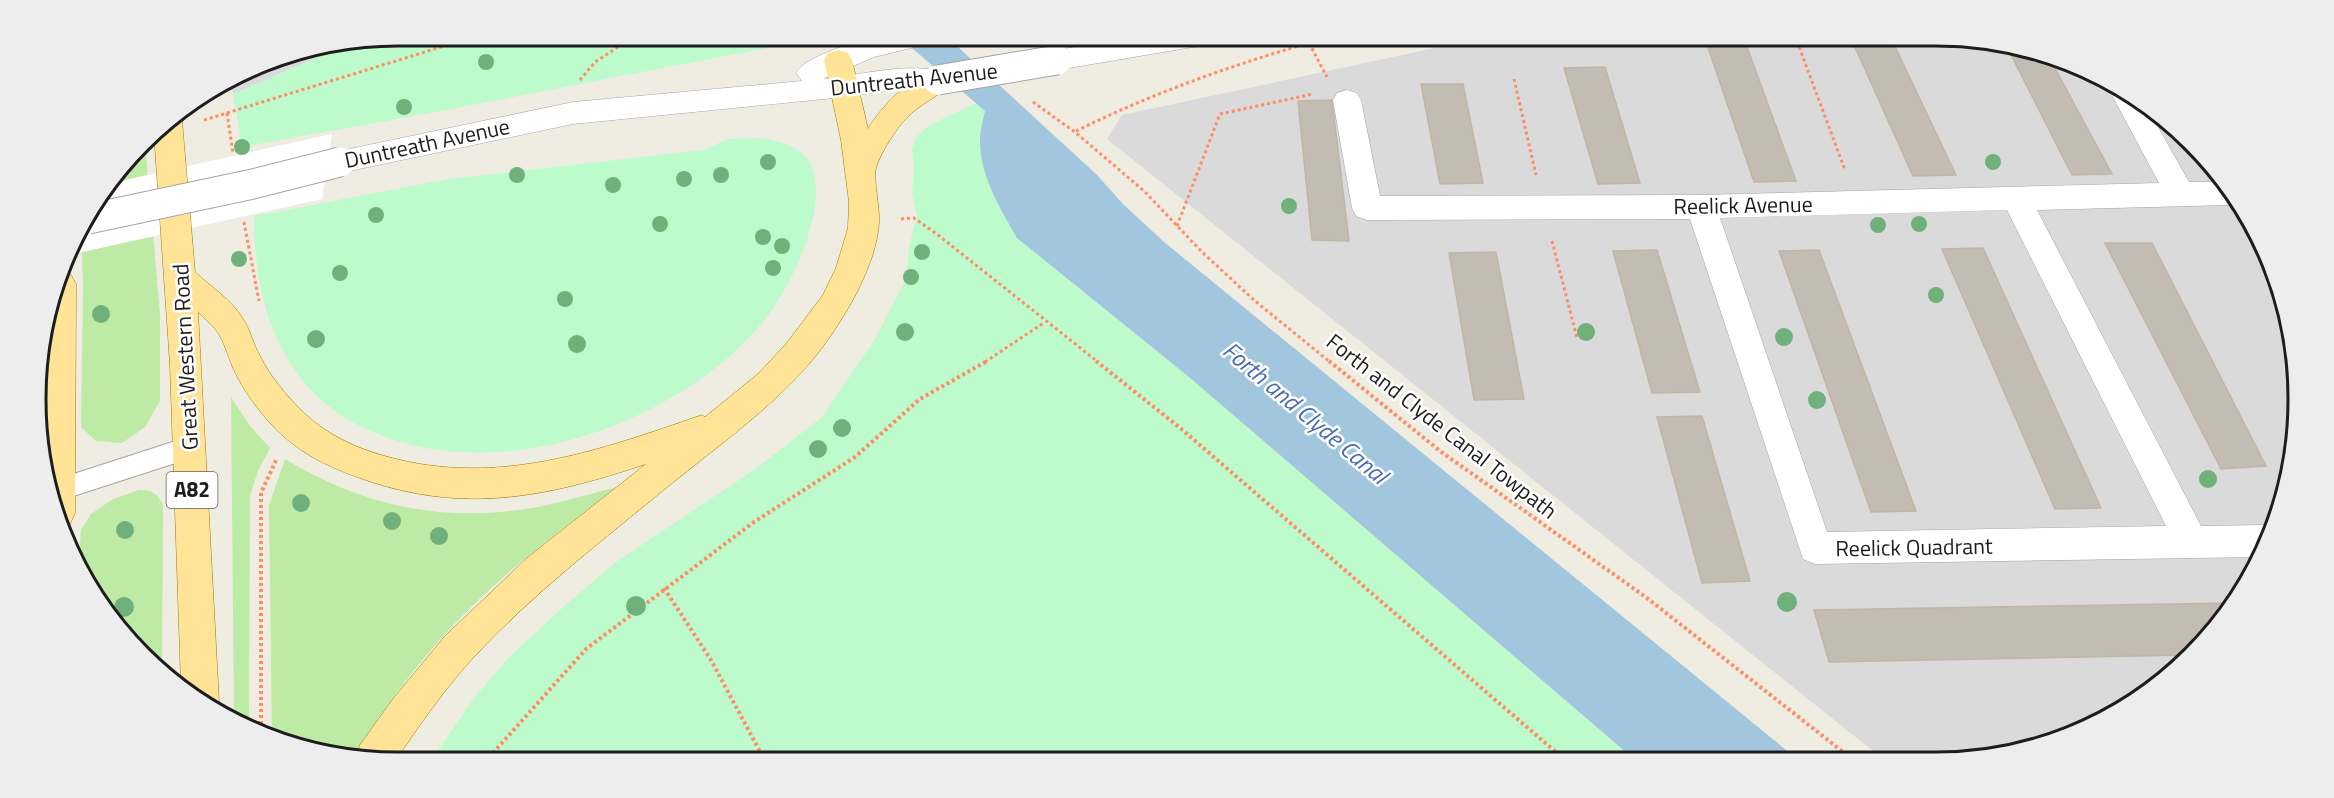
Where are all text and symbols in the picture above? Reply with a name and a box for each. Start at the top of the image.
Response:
street label: Duntreath Avenue [829,53,999,105]
street label: Duntreath Avenue [341,109,513,177]
street label: Reelick Avenue [1673,187,1813,223]
street label: Great Western Road [163,263,207,451]
street label: Forth and Clyde Canal Towpath [1319,325,1565,527]
water label: Forth and Clyde Canal [1215,332,1398,494]
road number: A82 [166,472,218,508]
street label: Reelick Quadrant [1835,529,1993,565]

